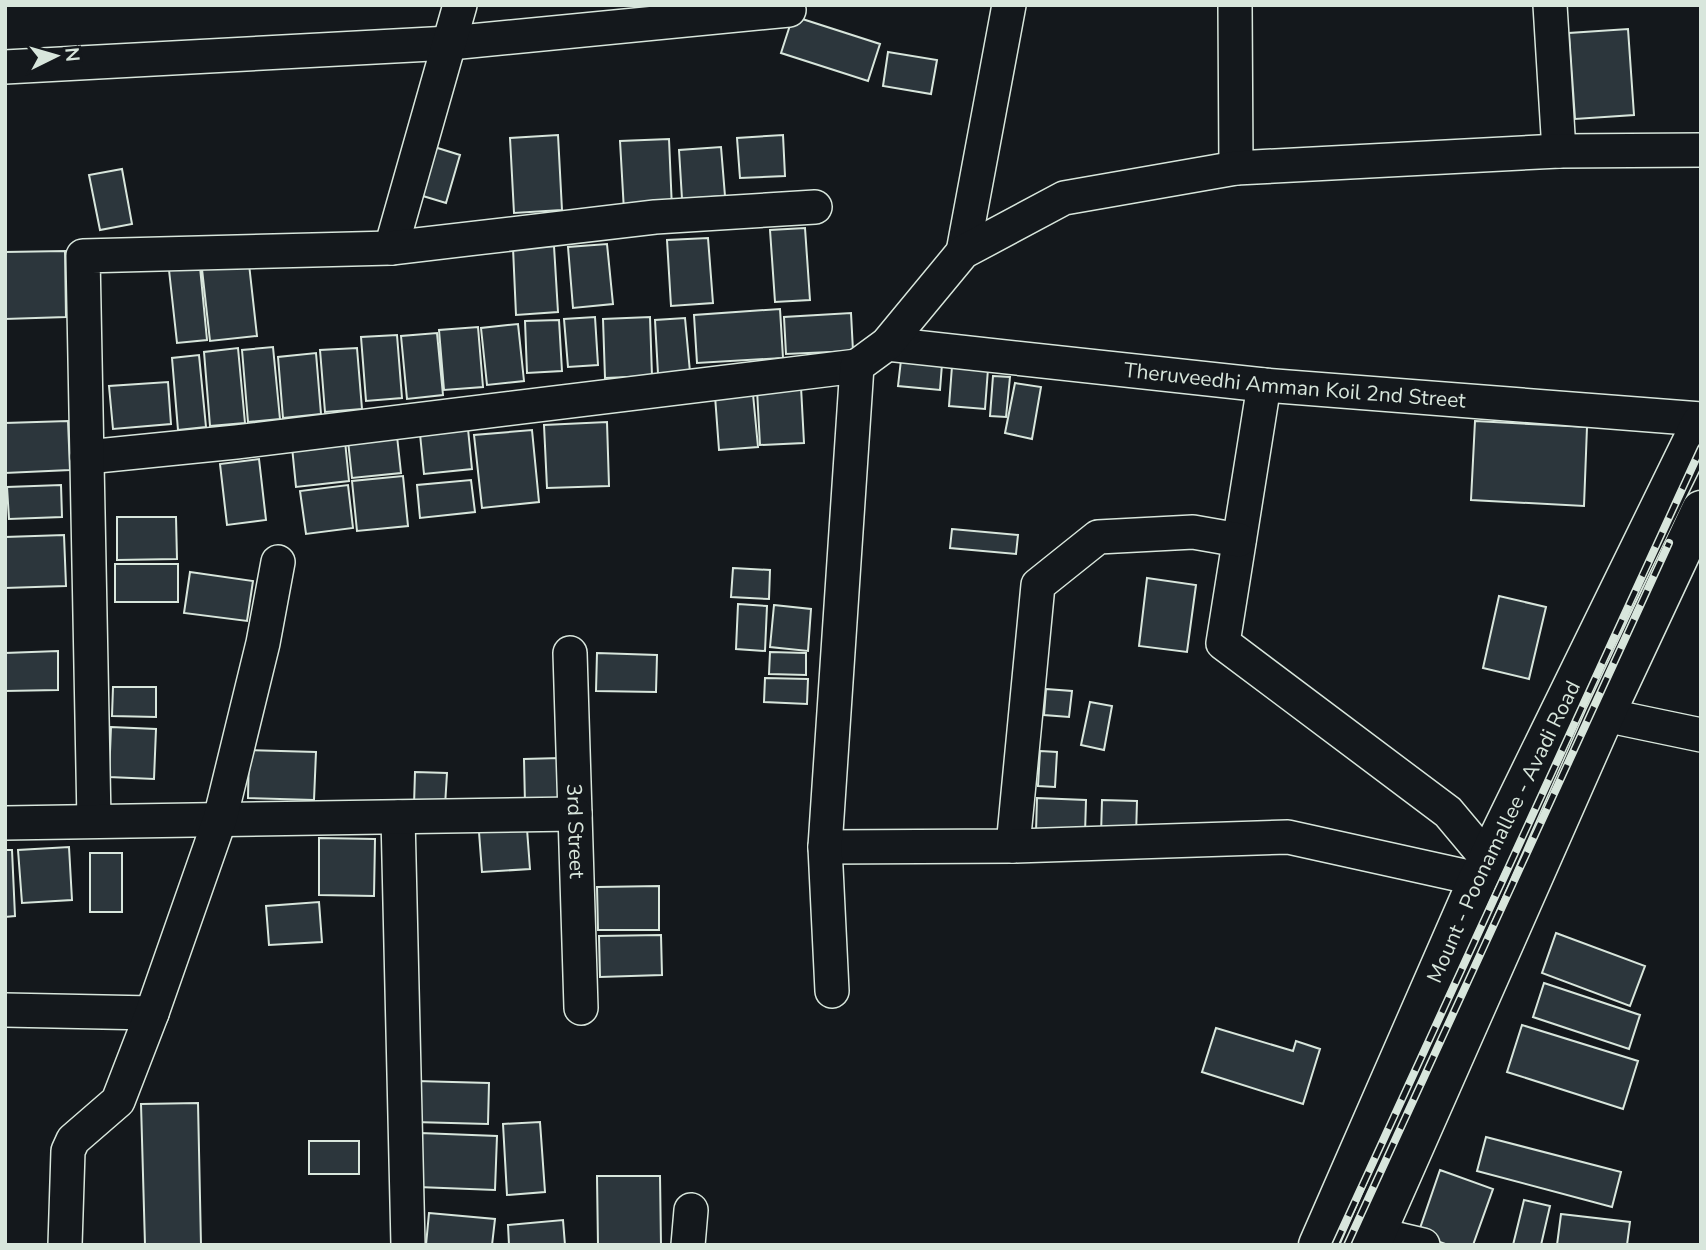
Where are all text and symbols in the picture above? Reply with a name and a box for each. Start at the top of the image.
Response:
north arrow [21,21,91,91]
text: N [58,46,86,63]
street label: Theruveedhi Amman Koil 2nd Street [1123,356,1467,415]
street label: Mount - Poonamallee - Avadi Road [1420,676,1587,987]
street label: 3rd Street [560,783,591,879]

